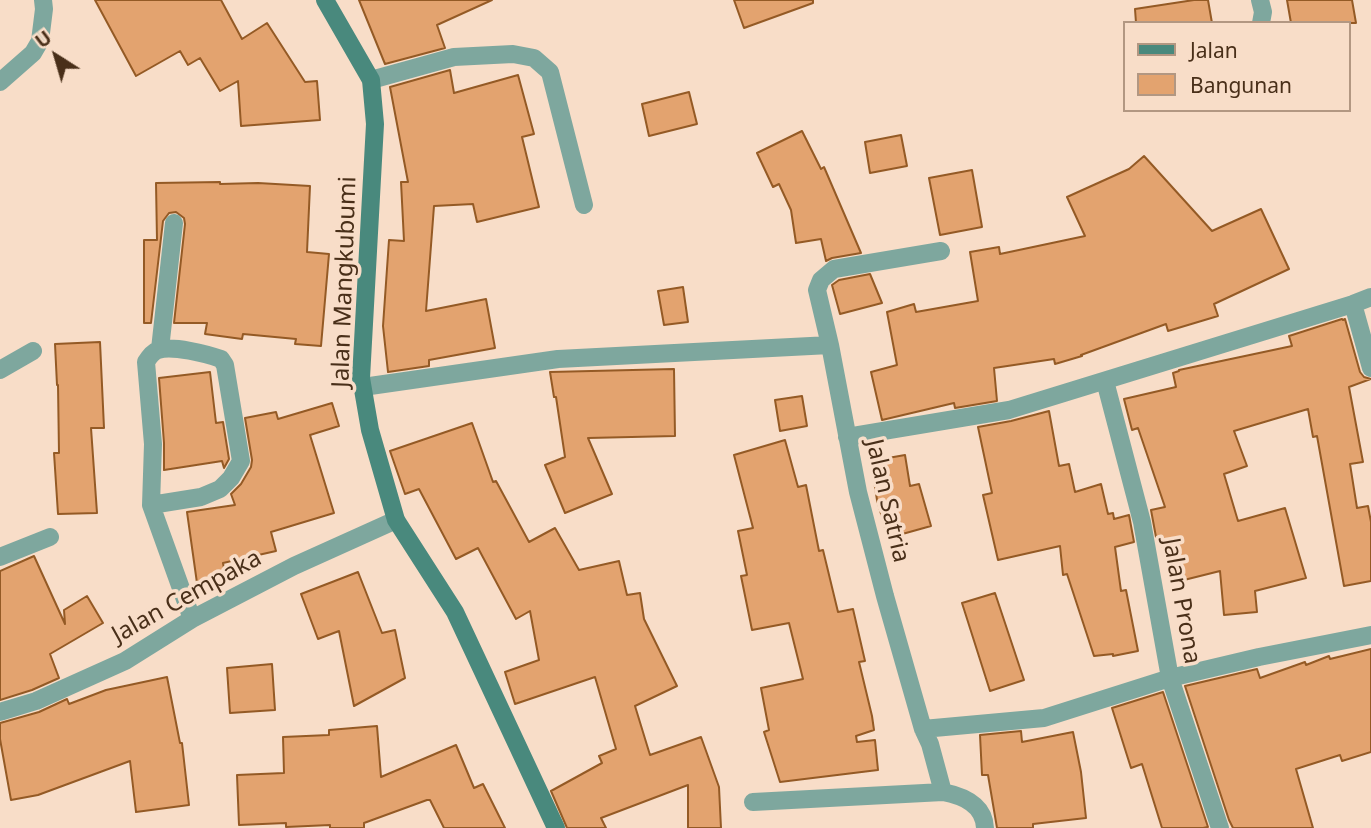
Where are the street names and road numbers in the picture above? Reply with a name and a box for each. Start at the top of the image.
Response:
street label: Jalan Mangkubumi [327,176,363,388]
street label: Jalan Satria [859,437,915,565]
street label: Jalan Prona [1156,536,1206,666]
street label: Jalan Cempaka [107,544,267,650]

